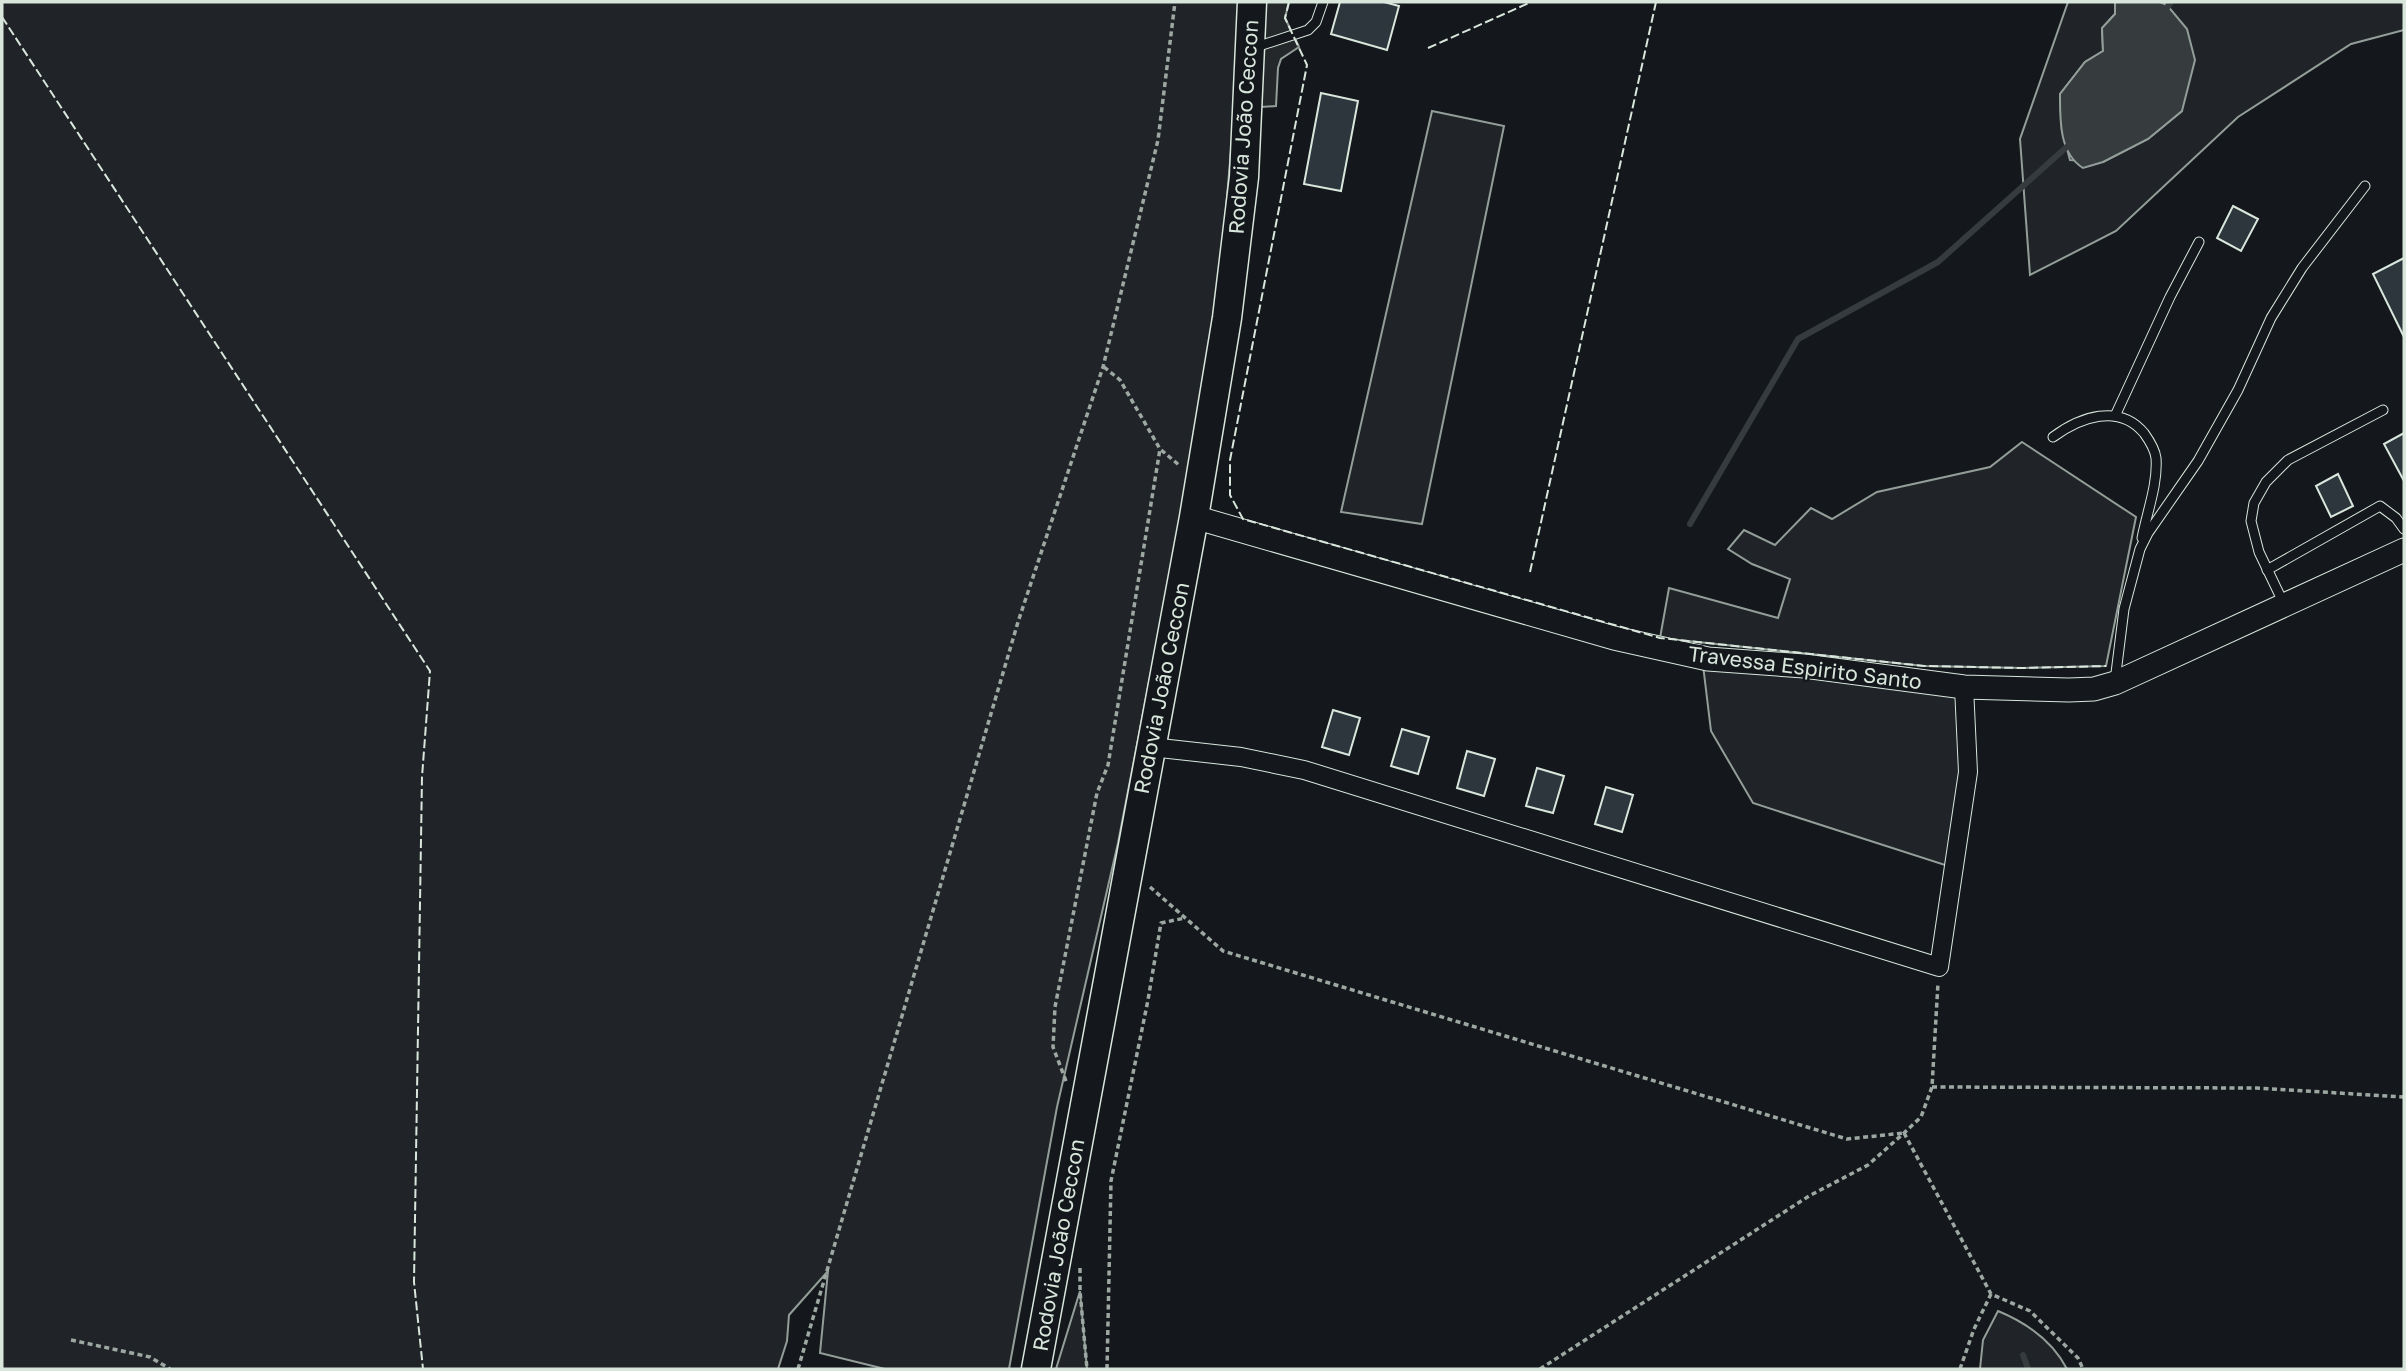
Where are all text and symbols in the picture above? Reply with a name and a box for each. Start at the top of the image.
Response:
street label: Rodovia João Ceccon [1223,19,1263,235]
street label: Rodovia João Ceccon [1128,580,1194,796]
street label: Travessa Espirito Santo [1687,640,1923,694]
street label: Rodovia João Ceccon [1027,1137,1089,1353]

